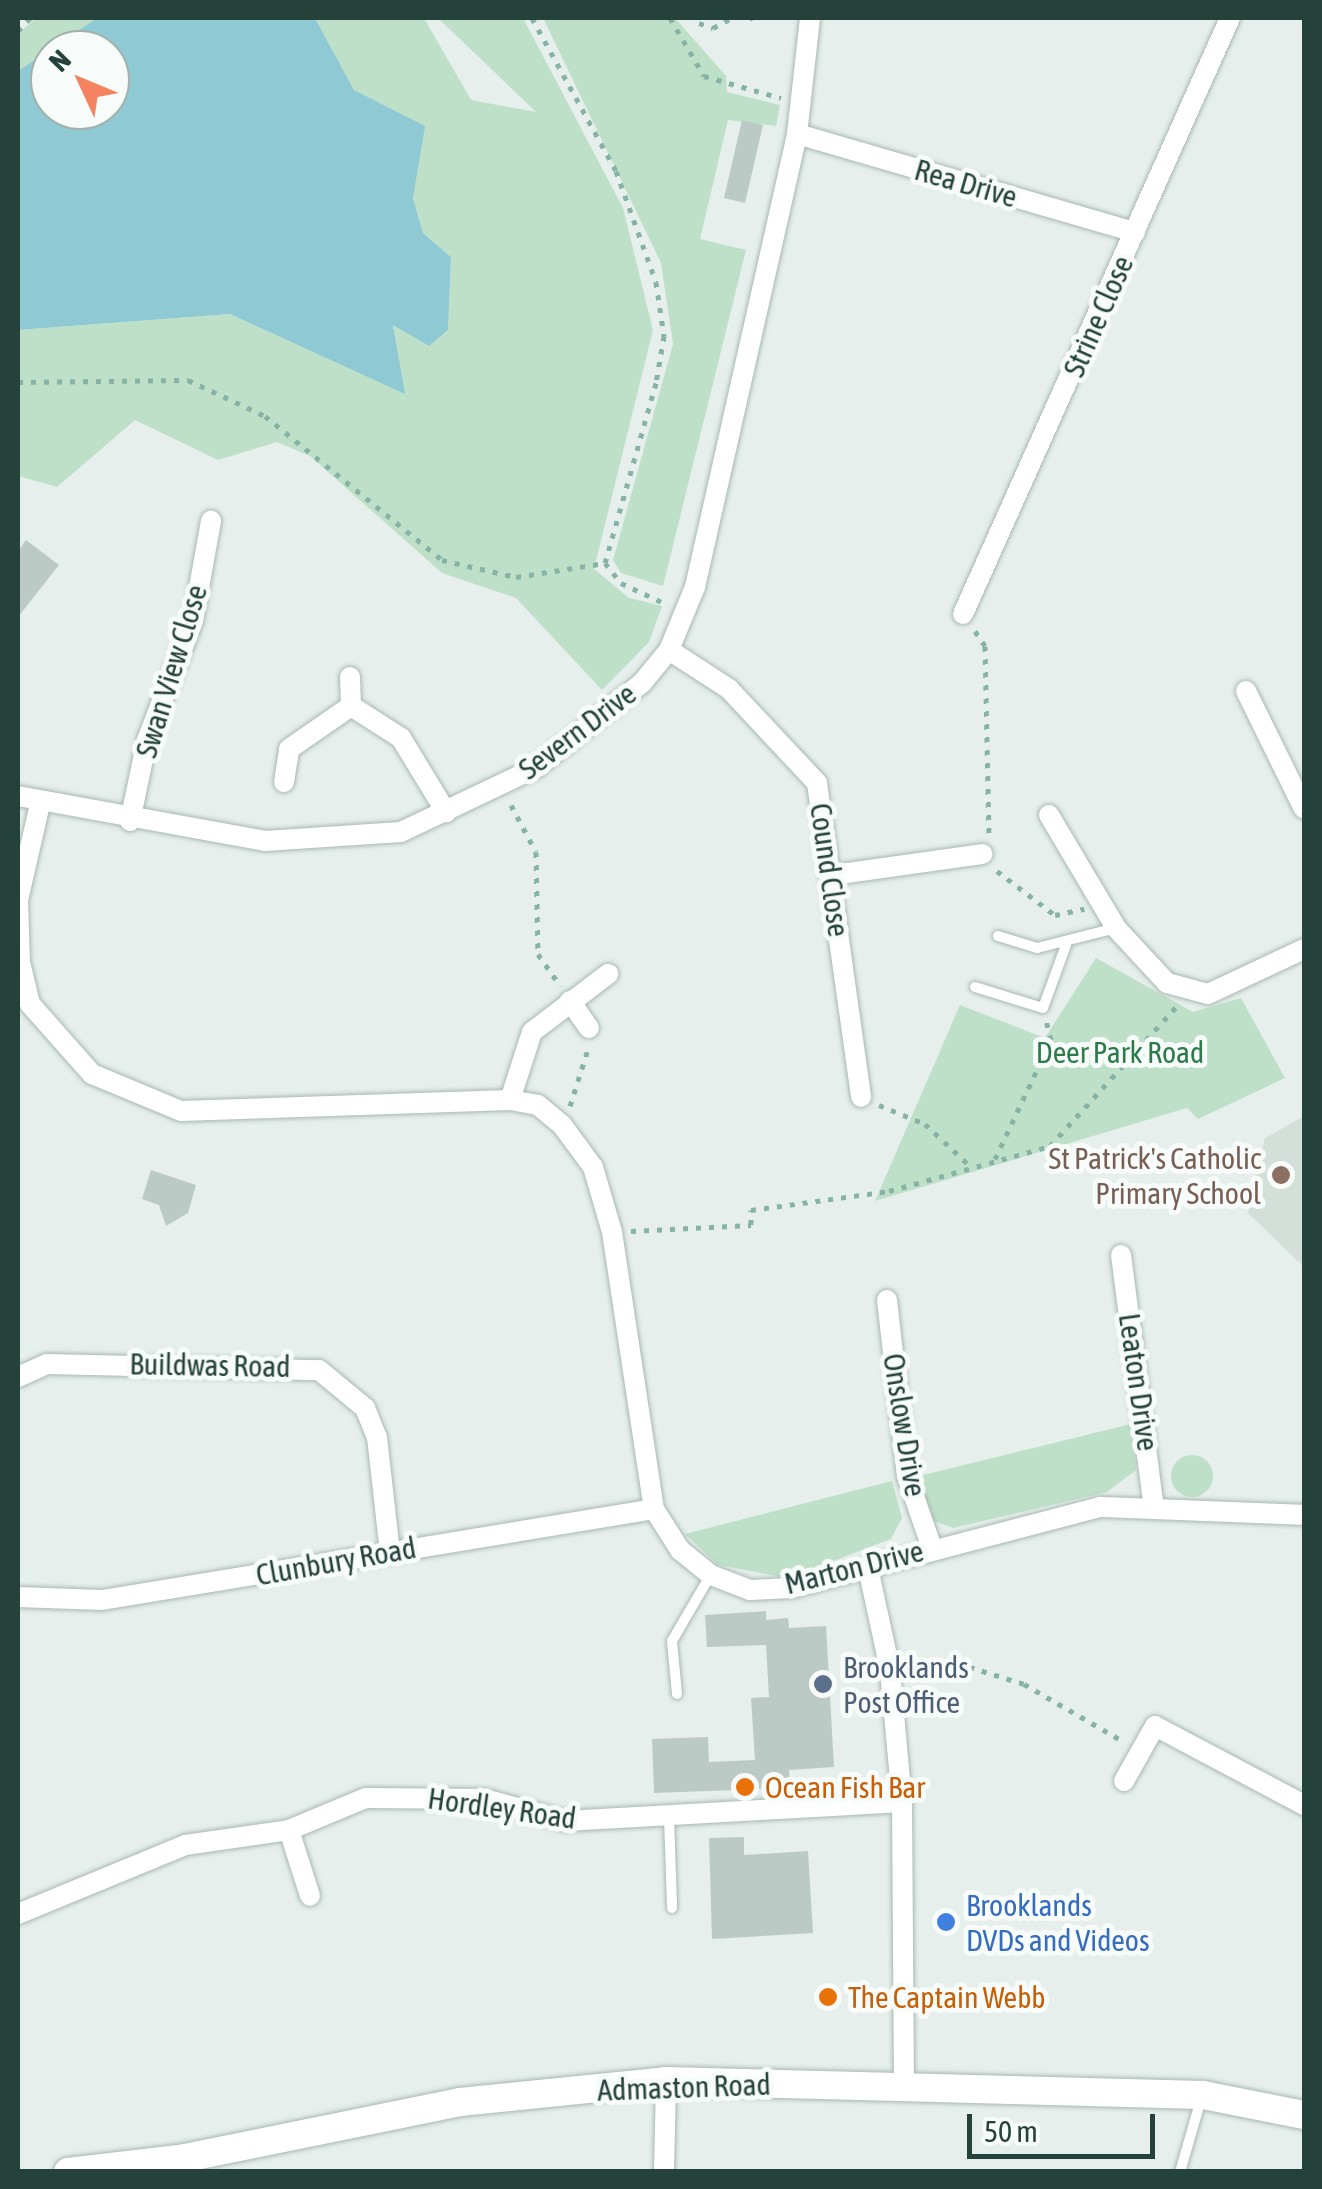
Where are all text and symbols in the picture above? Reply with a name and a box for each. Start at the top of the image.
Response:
north arrow [30,30,130,130]
text: N [43,43,77,78]
street label: Rea Drive [911,151,1021,215]
street label: Strine Close [1055,250,1141,382]
street label: Swan View Close [128,580,214,762]
street label: Severn Drive [511,675,643,787]
street label: Cound Close [803,801,857,939]
park label: Deer Park Road [1036,1034,1204,1070]
place label: St Patrick's Catholic Primary School [1049,1140,1261,1210]
marker: St Patrick's Catholic Primary School [1270,1164,1292,1186]
street label: Leaton Drive [1112,1311,1166,1453]
street label: Buildwas Road [129,1346,291,1384]
street label: Onslow Drive [876,1351,934,1499]
street label: Clunbury Road [253,1529,419,1593]
street label: Marton Drive [781,1532,927,1602]
place label: Brooklands Post Office [843,1649,969,1720]
marker: Brooklands Post Office [812,1673,834,1695]
place label: Ocean Fish Bar [765,1769,925,1805]
marker: Ocean Fish Bar [734,1776,756,1798]
street label: Hordley Road [426,1780,578,1836]
place label: Brooklands DVDs and Videos [966,1887,1150,1958]
marker: Brooklands DVDs and Videos [935,1911,957,1933]
place label: The Captain Webb [848,1979,1046,2015]
marker: The Captain Webb [817,1986,839,2008]
street label: Admaston Road [597,2066,771,2108]
scale bar [972,2094,1160,2156]
text: 50 m [984,2114,1038,2148]

